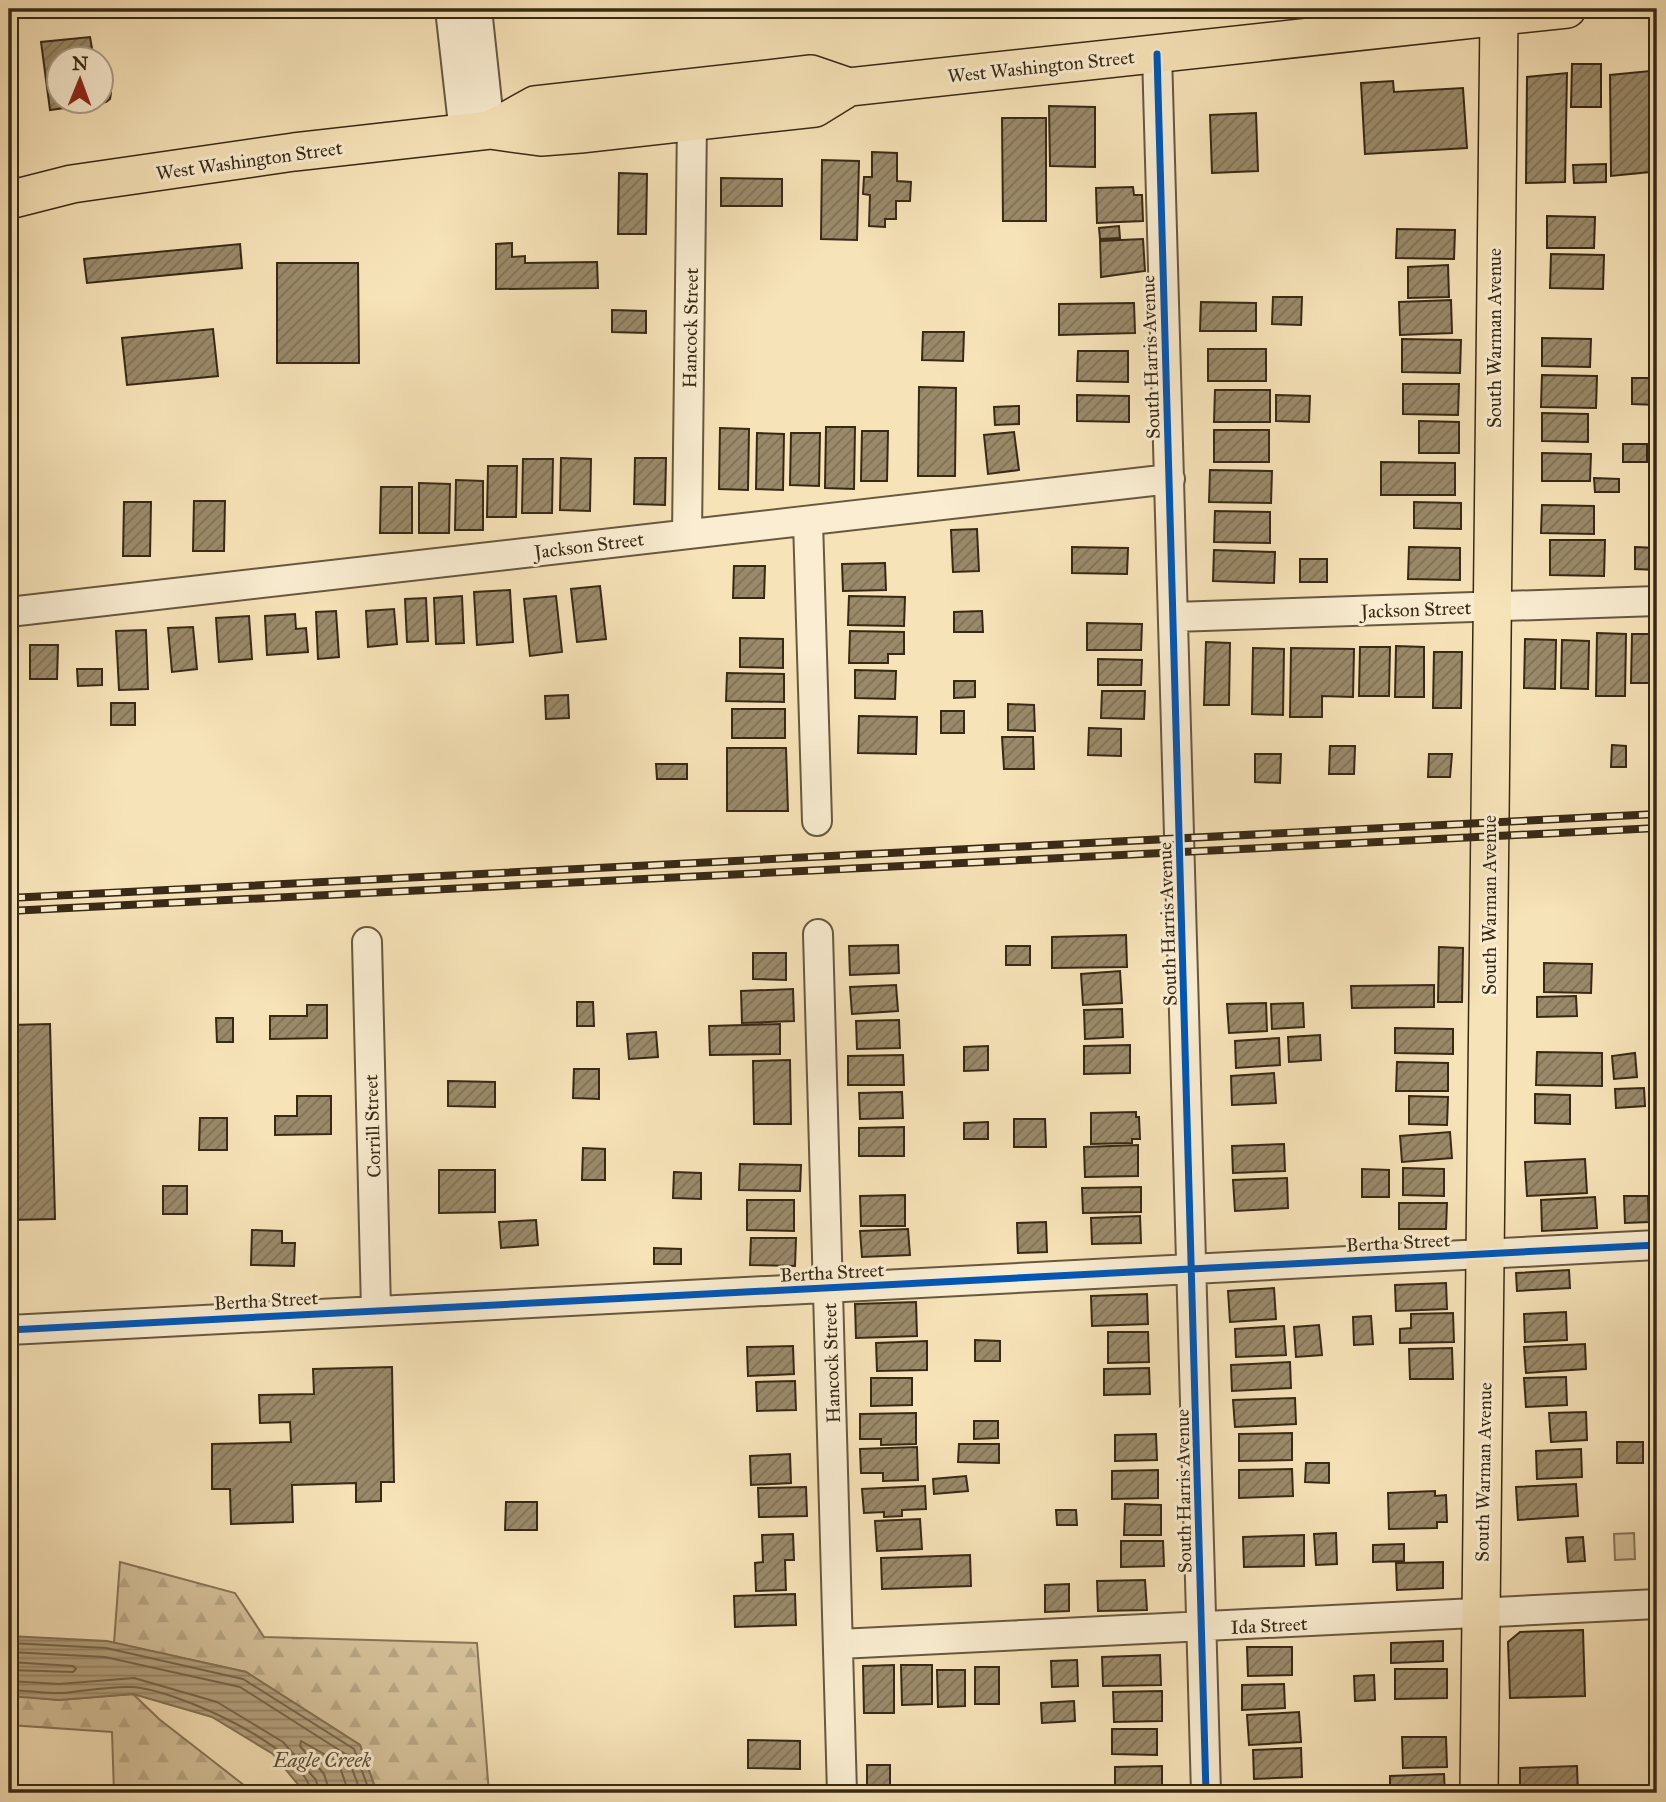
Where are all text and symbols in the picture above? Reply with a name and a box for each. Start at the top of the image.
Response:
street label: West Washington Street [946,45,1136,89]
north arrow [46,46,116,116]
text: N [72,52,89,75]
street label: West Washington Street [154,136,344,186]
street label: South Warman Avenue [1483,248,1506,428]
street label: Hancock Street [678,267,703,389]
street label: South Harris Avenue [1136,274,1165,439]
street label: Jackson Street [531,527,646,565]
street label: Jackson Street [1358,596,1472,624]
street label: South Warman Avenue [1478,815,1501,995]
street label: South Harris Avenue [1153,841,1182,1006]
street label: Corrill Street [359,1074,386,1178]
street label: Bertha Street [1345,1228,1451,1257]
street label: Bertha Street [779,1258,885,1287]
street label: Bertha Street [213,1286,319,1315]
street label: Hancock Street [818,1302,845,1424]
street label: South Warman Avenue [1470,1382,1497,1562]
street label: South Harris Avenue [1171,1409,1196,1573]
street label: Ida Street [1230,1612,1308,1639]
water label: Eagle Creek [272,1747,372,1773]

